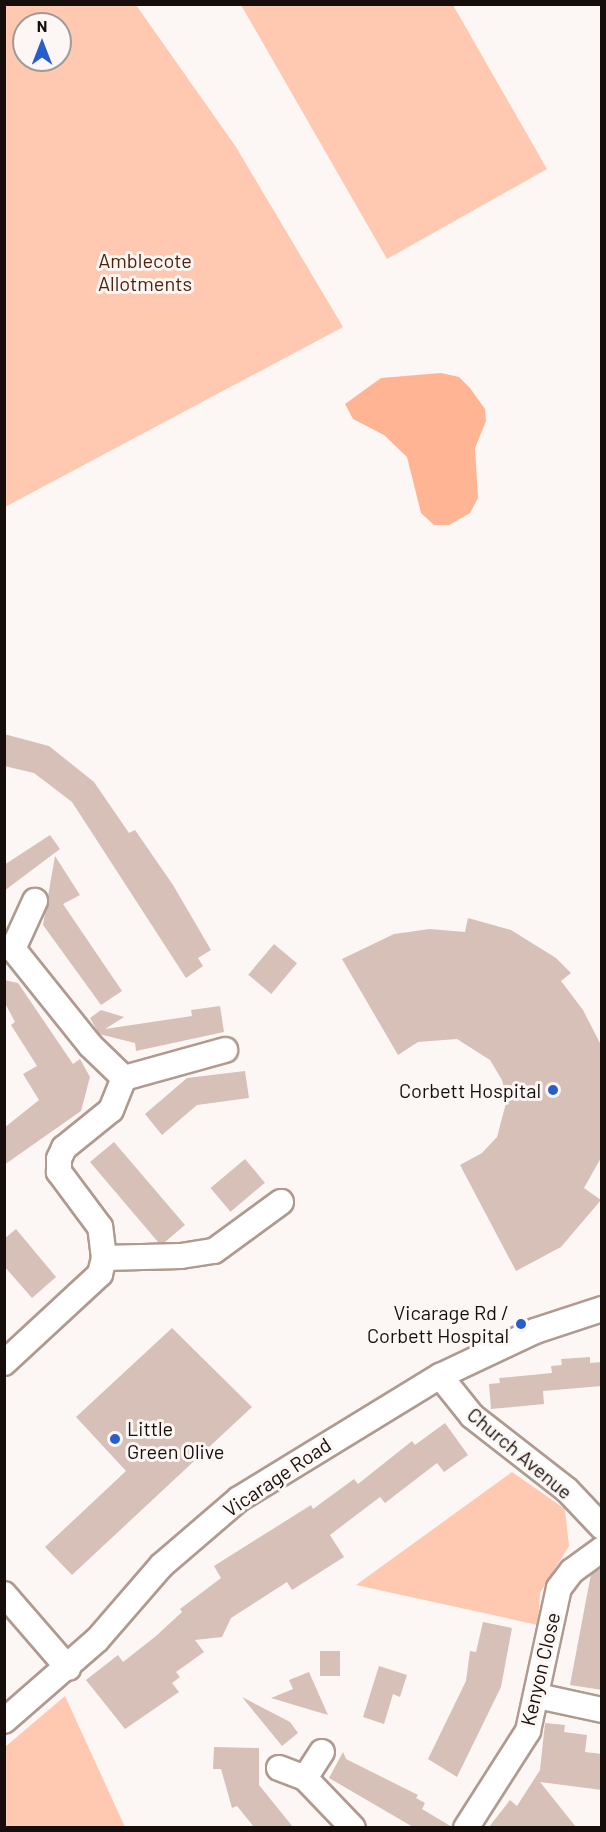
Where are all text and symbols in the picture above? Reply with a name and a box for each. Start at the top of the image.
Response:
north arrow [12,12,72,72]
text: N [37,16,47,35]
park label: Amblecote Allotments [98,249,192,296]
place label: Corbett Hospital [399,1078,541,1102]
marker: Corbett Hospital [546,1083,560,1097]
place label: Vicarage Rd / Corbett Hospital [367,1300,509,1347]
marker: Vicarage Rd / Corbett Hospital [514,1317,528,1331]
street label: Church Avenue [463,1402,577,1504]
place label: Little Green Olive [127,1416,224,1463]
marker: Little Green Olive [108,1432,122,1446]
street label: Vicarage Road [219,1432,335,1522]
street label: Kenyon Close [515,1610,565,1728]

